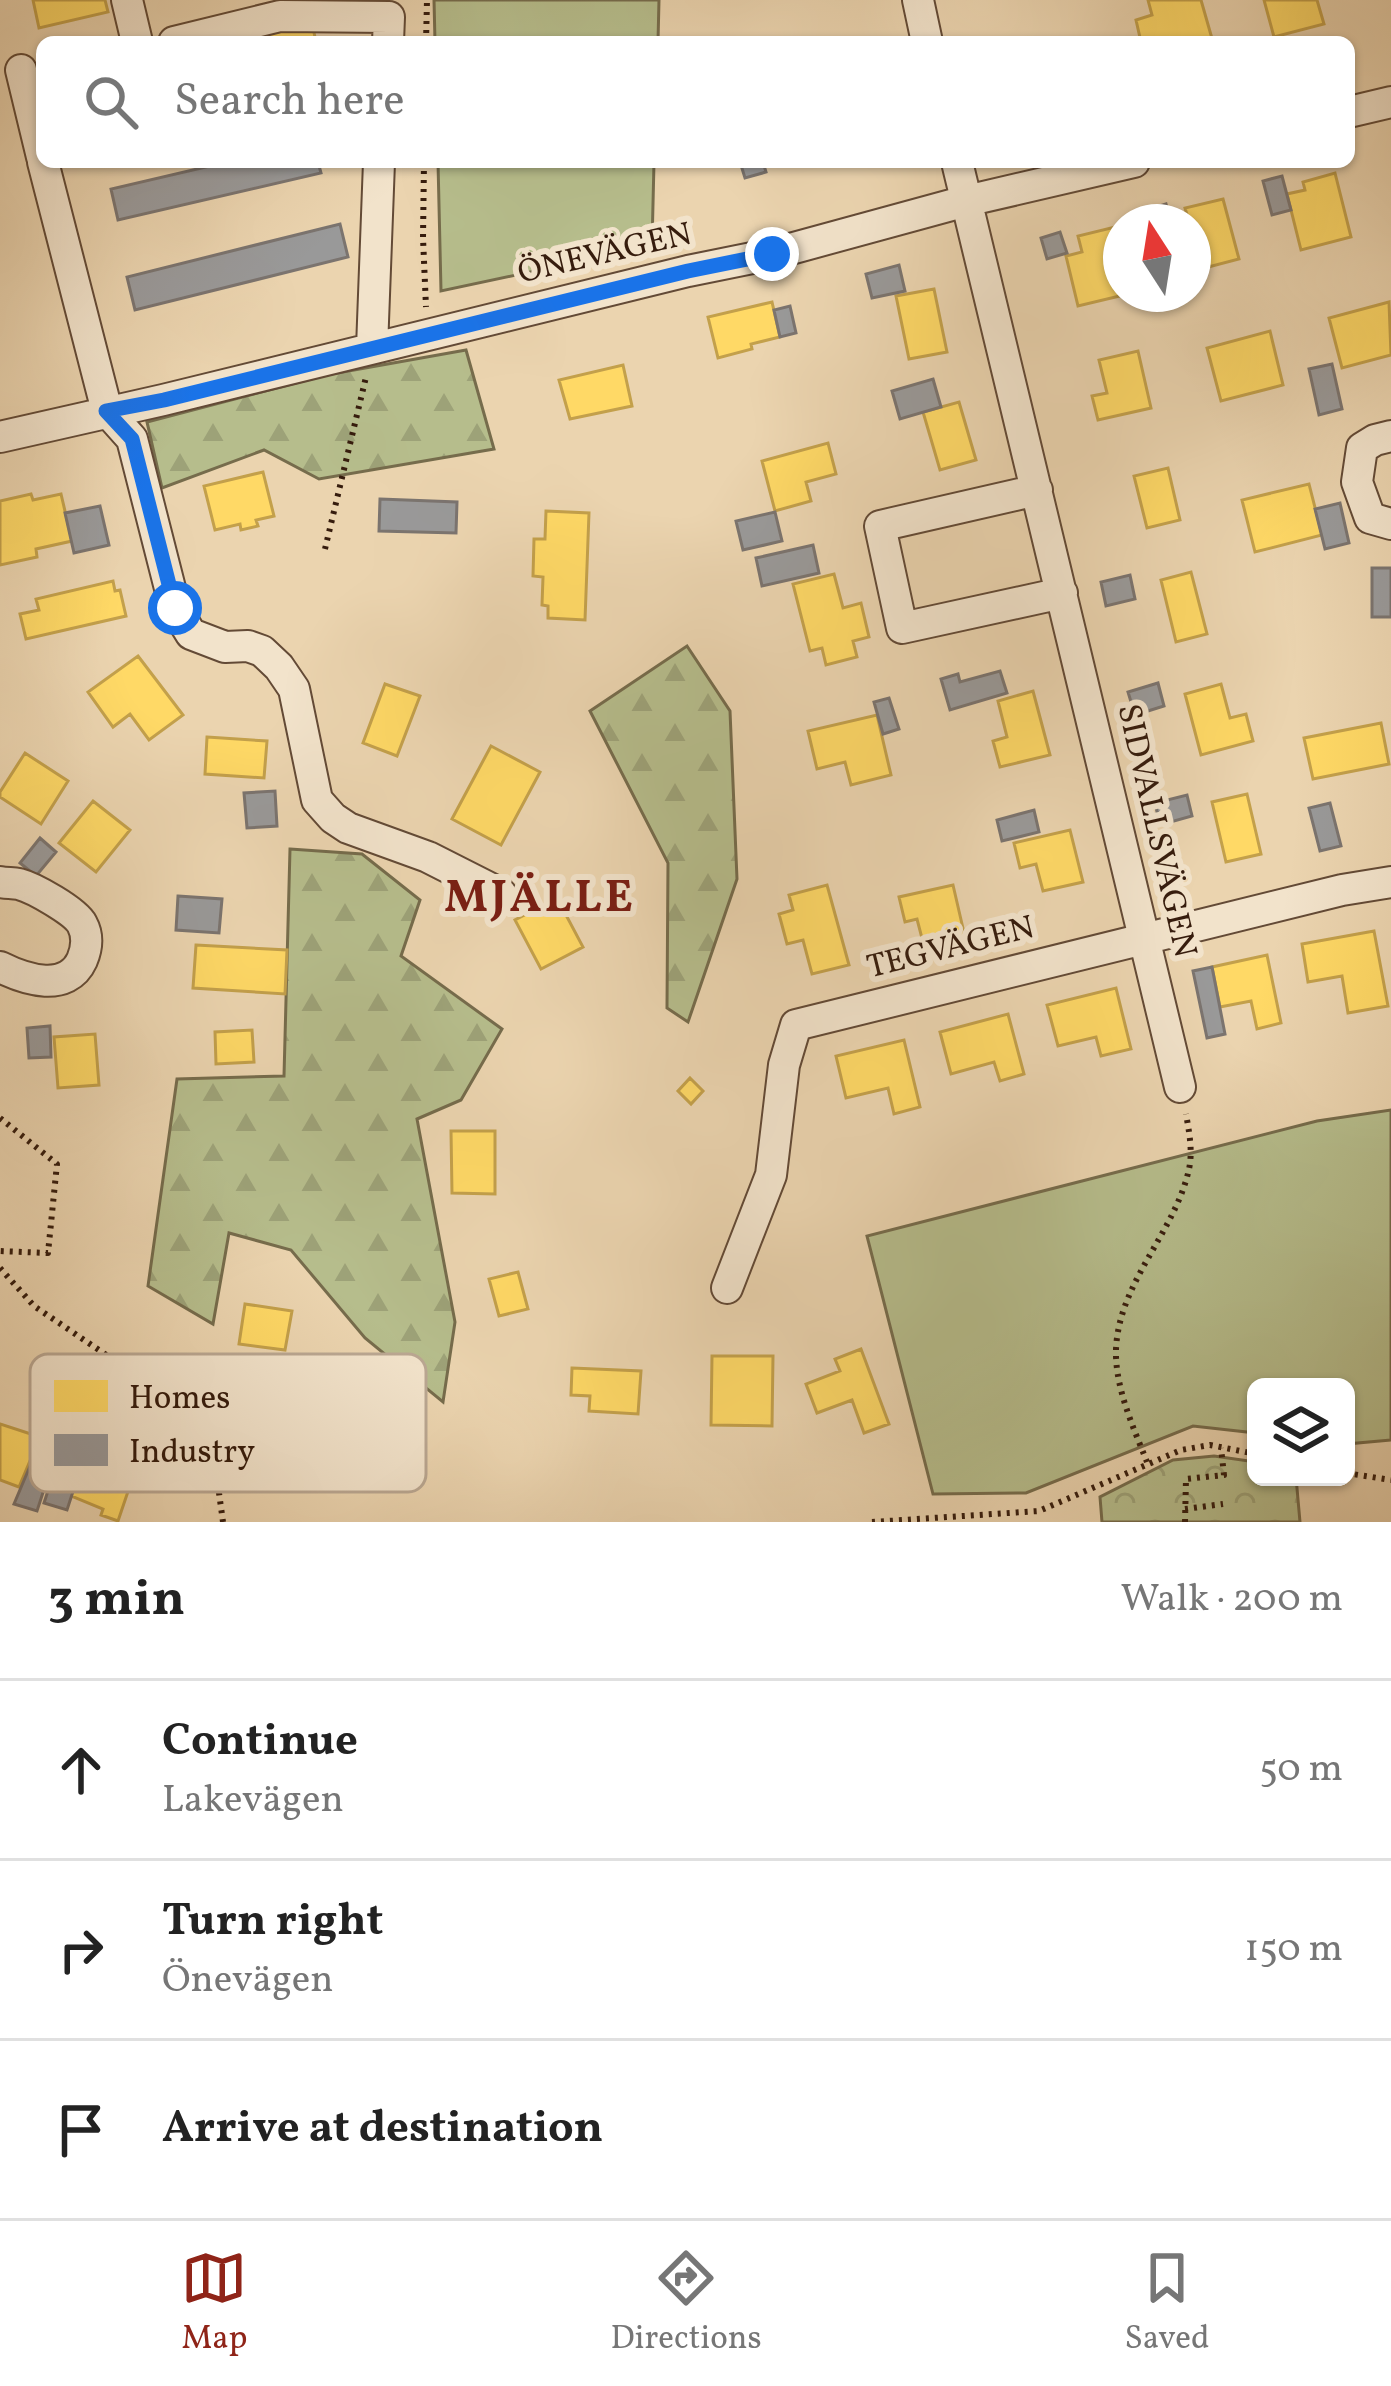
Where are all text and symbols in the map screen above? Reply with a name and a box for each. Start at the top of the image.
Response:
search box [36,36,1355,168]
icon: search [78,69,144,135]
text: Search here [174,71,405,134]
north arrow [1103,204,1211,312]
street label: ÖNEVÄGEN [514,213,696,297]
route end [745,227,799,281]
route start [148,581,202,635]
street label: SIDVALLSVÄGEN [1104,700,1206,962]
district label: MJÄLLE [444,868,636,931]
street label: TEGVÄGEN [862,906,1040,992]
legend [30,1354,426,1492]
text: Homes [129,1377,230,1423]
map controls [1247,1378,1355,1486]
button: layers [1247,1378,1355,1486]
text: Industry [129,1431,255,1477]
text: 3 min [48,1565,185,1636]
text: Walk · 200 m [1121,1573,1343,1627]
text: Continue [162,1711,358,1774]
icon: ahead [48,1737,114,1803]
text: 50 m [1259,1743,1343,1797]
text: Lakevägen [162,1774,344,1828]
text: Turn right [162,1891,383,1954]
icon: right [48,1917,114,1983]
text: 150 m [1244,1923,1343,1977]
text: Önevägen [162,1954,334,2008]
icon: arrive [48,2097,114,2163]
text: Arrive at destination [162,2098,603,2161]
tab: Map [181,2245,248,2363]
tab: Directions [610,2245,762,2363]
tab: Saved [1125,2245,1210,2363]

